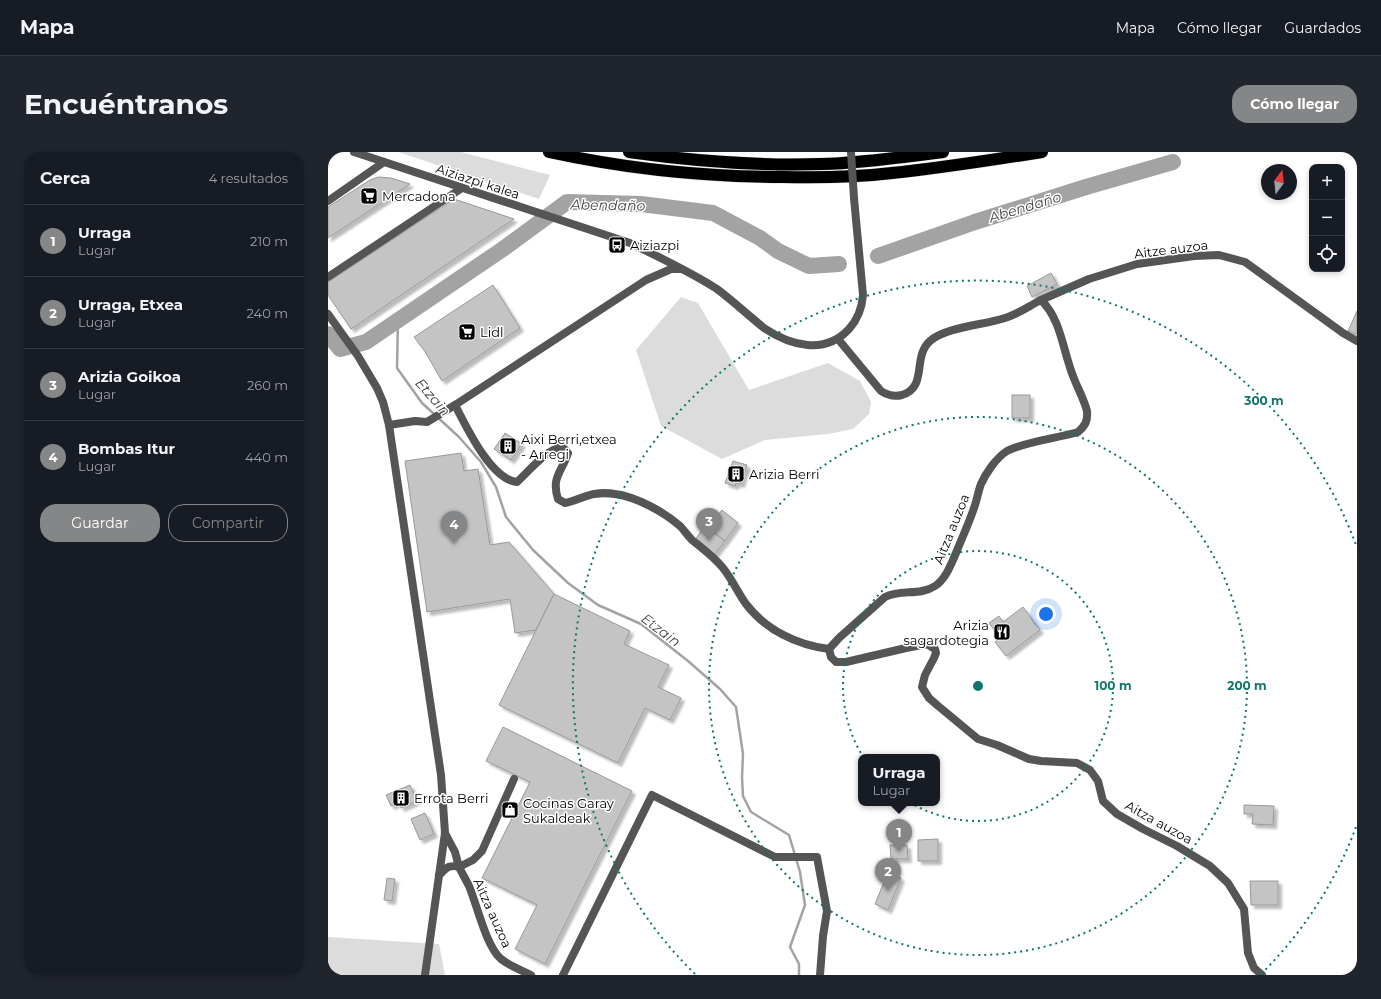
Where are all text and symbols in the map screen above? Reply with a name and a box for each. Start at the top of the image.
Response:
text: Mapa [20,16,75,39]
text: Mapa [1116,19,1155,37]
text: Cómo llegar [1177,19,1262,37]
text: Guardados [1284,19,1361,37]
button: Cómo llegar [1232,85,1357,123]
text: Encuéntranos [24,87,228,121]
street label: Aiziazpi kalea [434,160,522,202]
north arrow [1261,164,1297,200]
map controls [1309,164,1345,272]
button: + [1309,164,1345,200]
text: Cerca [40,168,90,188]
text: 4 resultados [209,170,288,186]
supermarket icon: Mercadona [359,186,379,206]
water label: Abendaño [986,187,1064,227]
place label: Mercadona [382,188,456,204]
water label: Abendaño [570,195,646,215]
button: − [1309,200,1345,236]
text: Urraga [78,223,131,242]
text: 1 [50,233,56,249]
text: 210 m [250,233,288,249]
bus stop icon: Aiziazpi [607,235,627,255]
button: locate [1309,236,1345,272]
place label: Aiziazpi [630,237,680,253]
street label: Aitze auzoa [1133,237,1209,261]
text: Lugar [78,242,116,258]
text: Urraga, Etxea [78,295,183,314]
text: 2 [49,305,57,321]
text: 240 m [247,305,288,321]
text: Lugar [78,314,116,330]
supermarket icon: Lidl [457,322,477,342]
place label: Lidl [480,324,503,340]
text: Arizia Goikoa [78,367,181,386]
water label: Etzain [412,374,454,420]
text: 3 [49,377,57,393]
text: 260 m [247,377,288,393]
text: Lugar [78,386,116,402]
text: 300 m [1243,393,1284,408]
place label: Aixi Berri,etxea - Arregi [521,431,617,462]
building icon: Aixi Berri,etxea - Arregi [498,436,518,456]
text: Bombas Itur [78,439,175,458]
text: 4 [49,449,57,465]
text: 440 m [245,449,288,465]
text: Lugar [78,458,116,474]
building icon: Arizia Berri [726,464,746,484]
place label: Arizia Berri [749,466,820,482]
street label: Aitza auzoa [930,492,972,566]
button: Guardar [40,504,160,542]
button: Compartir [168,504,288,542]
pin: 3 [696,508,722,541]
pin: 4 [441,511,467,544]
your location [1036,604,1056,624]
water label: Etzain [638,609,684,651]
place label: Arizia sagardotegia [903,617,989,648]
restaurant icon: Arizia sagardotegia [992,622,1012,642]
text: 100 m [1095,678,1131,693]
text: 200 m [1227,678,1267,693]
centre of rings [971,679,985,693]
popup [858,754,940,806]
text: Urraga [872,763,926,782]
text: Lugar [872,782,911,798]
building icon: Errota Berri [391,788,411,808]
place label: Errota Berri [414,790,488,806]
place label: Cocinas Garay Sukaldeak [523,795,615,826]
street label: Aitza auzoa [1123,797,1195,847]
shop icon: Cocinas Garay Sukaldeak [500,800,520,820]
pin: 1 [886,819,912,852]
pin: 2 [875,858,901,891]
street label: Aitza auzoa [471,876,515,950]

